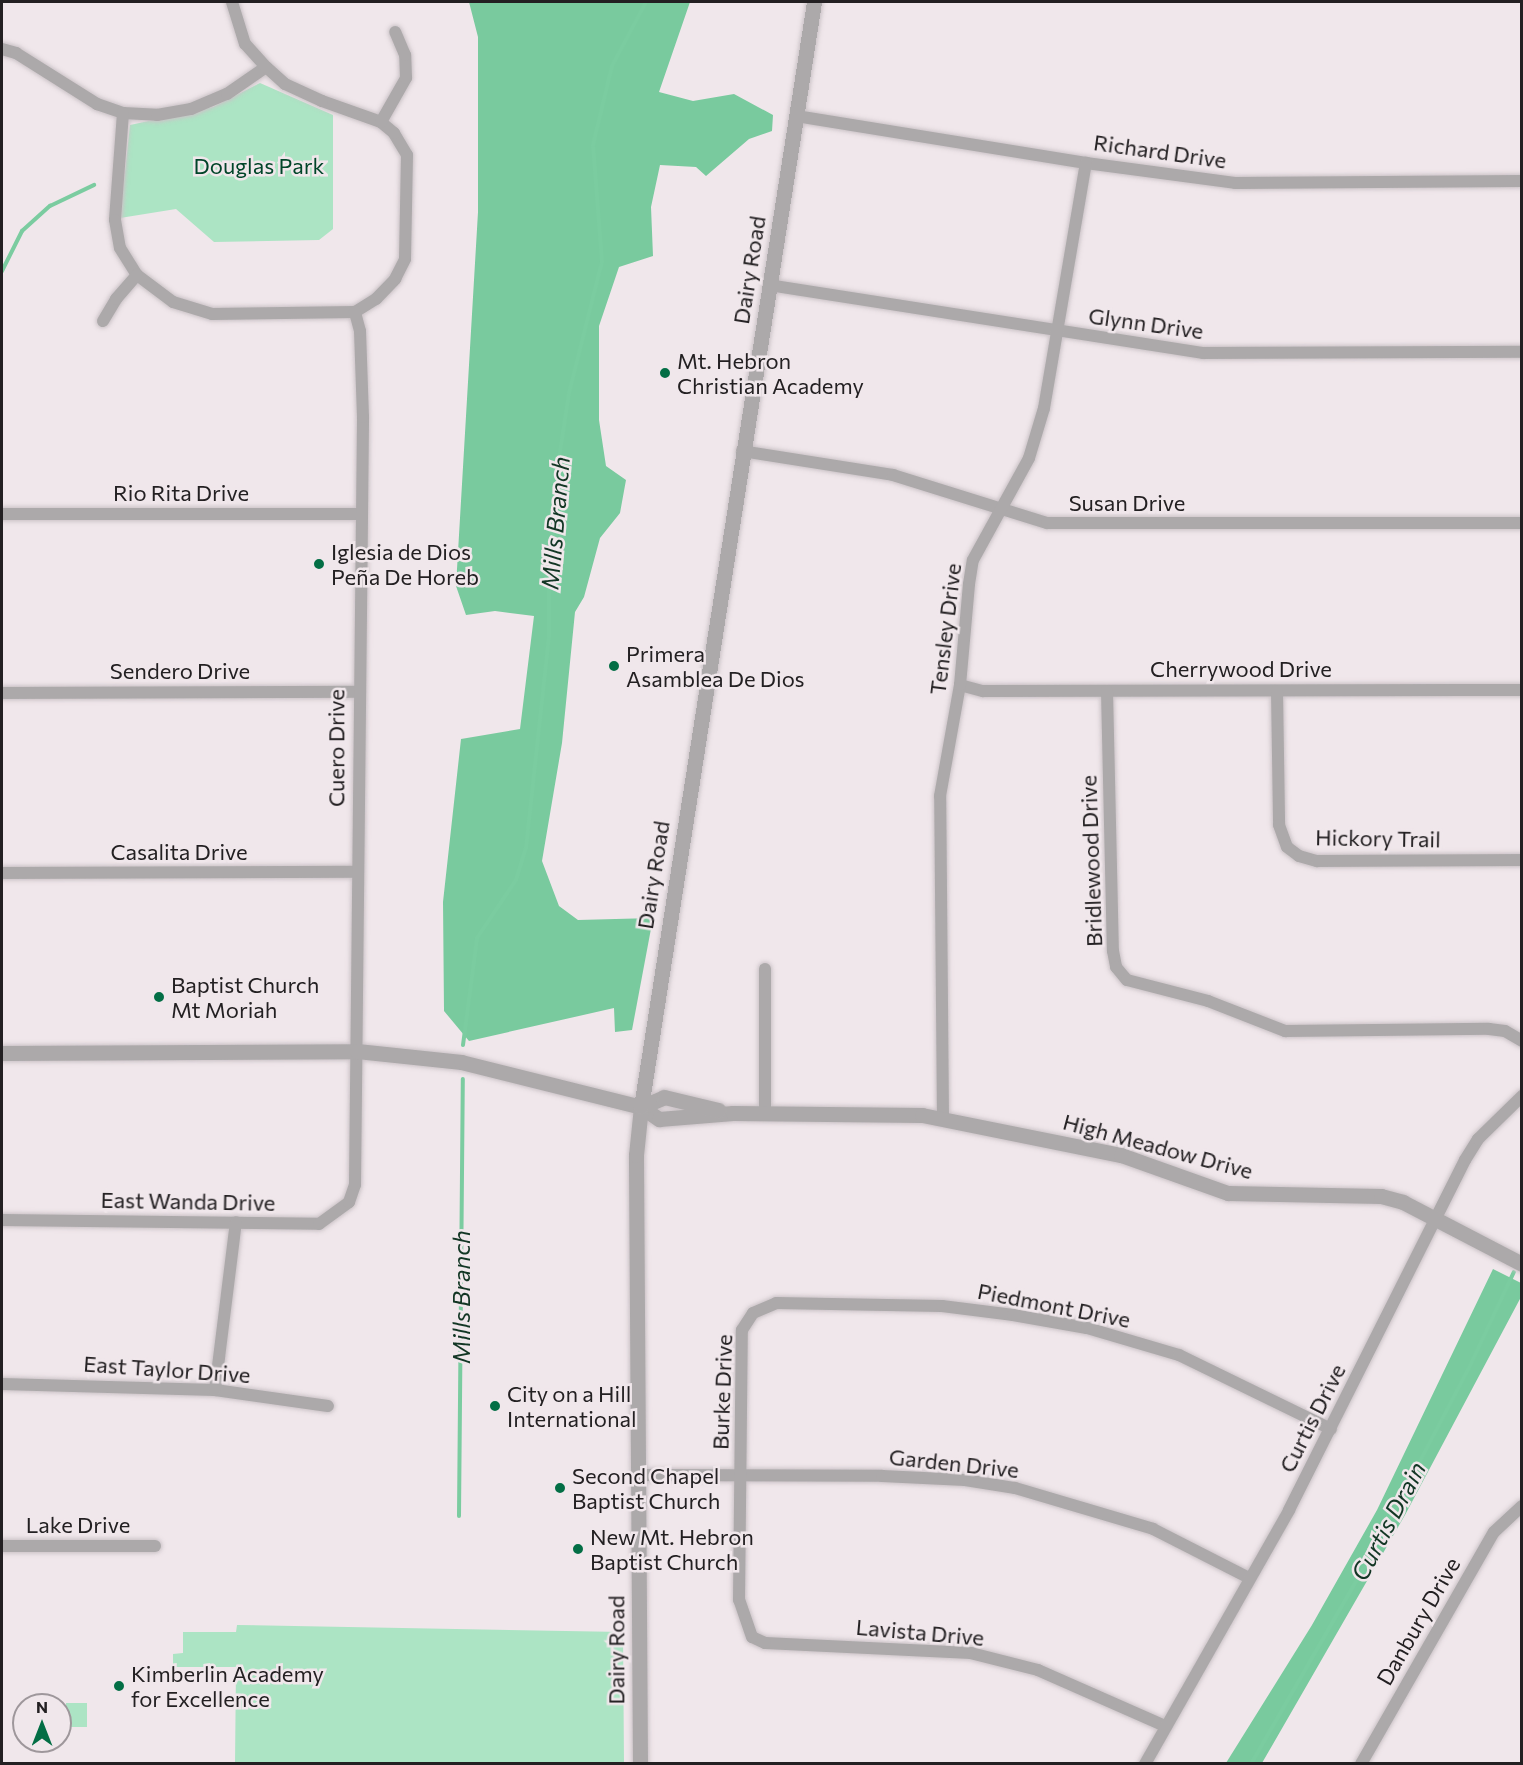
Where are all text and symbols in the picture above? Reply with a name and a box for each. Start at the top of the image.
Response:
street label: Richard Drive [1092,129,1228,173]
park label: Douglas Park [194,153,324,179]
street label: Dairy Road [727,214,771,326]
street label: Glynn Drive [1087,302,1205,344]
place label: Mt. Hebron Christian Academy [677,347,864,398]
marker: Mt. Hebron Christian Academy [658,366,672,380]
water label: Mills Branch [535,455,575,591]
street label: Rio Rita Drive [113,480,249,506]
street label: Susan Drive [1069,490,1185,516]
place label: Iglesia de Dios Peña De Horeb [331,538,479,590]
marker: Iglesia de Dios Peña De Horeb [312,557,326,571]
street label: Tensley Drive [924,562,966,696]
place label: Primera Asamblea De Dios [626,640,805,692]
street label: Cherrywood Drive [1150,656,1332,682]
street label: Sendero Drive [110,658,250,684]
marker: Primera Asamblea De Dios [607,659,621,673]
street label: Cuero Drive [323,689,349,807]
street label: Bridlewood Drive [1075,775,1107,947]
street label: Dairy Road [631,819,675,931]
street label: Hickory Trail [1315,824,1441,852]
street label: Casalita Drive [110,839,248,865]
place label: Baptist Church Mt Moriah [171,971,319,1022]
marker: Baptist Church Mt Moriah [152,990,166,1004]
street label: High Meadow Drive [1060,1108,1256,1184]
street label: East Wanda Drive [100,1186,276,1216]
water label: Mills Branch [447,1230,475,1364]
street label: Piedmont Drive [975,1277,1133,1333]
street label: Burke Drive [707,1334,737,1450]
street label: East Taylor Drive [83,1350,251,1388]
street label: Curtis Drive [1273,1359,1351,1477]
place label: City on a Hill International [507,1380,637,1432]
marker: City on a Hill International [488,1399,502,1413]
street label: Garden Drive [888,1443,1020,1483]
water label: Curtis Drain [1345,1457,1431,1585]
place label: Second Chapel Baptist Church [572,1462,720,1514]
marker: Second Chapel Baptist Church [553,1481,567,1495]
street label: Lake Drive [26,1512,130,1538]
place label: New Mt. Hebron Baptist Church [590,1523,754,1574]
marker: New Mt. Hebron Baptist Church [571,1542,585,1556]
street label: Danbury Drive [1371,1552,1465,1690]
street label: Dairy Road [603,1595,629,1705]
street label: Lavista Drive [855,1613,985,1651]
place label: Kimberlin Academy for Excellence [131,1660,324,1712]
marker: Kimberlin Academy for Excellence [112,1679,126,1693]
north arrow [12,1693,72,1753]
text: N [36,1697,48,1716]

